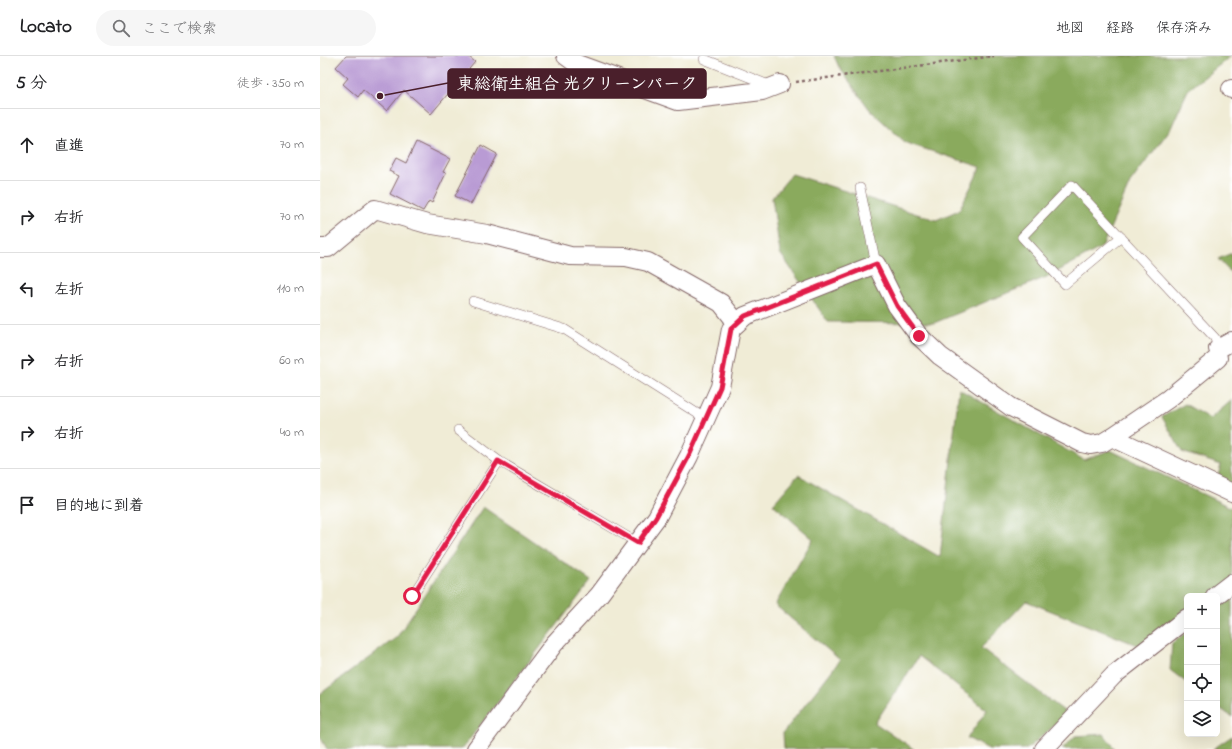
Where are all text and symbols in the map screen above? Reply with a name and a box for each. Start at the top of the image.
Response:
search box [96,10,376,46]
text: Locato [20,14,72,41]
icon: search [110,17,132,39]
text: ここで検索 [142,18,217,40]
text: 地図 [1056,18,1084,39]
text: 経路 [1106,18,1134,39]
text: 保存済み [1156,18,1212,39]
callout: 東総衛生組合 光クリーンパーク [448,69,706,98]
text: 5 分 [16,71,47,96]
text: 東総衛生組合 光クリーンパーク [457,72,697,97]
text: 徒歩 · 350 m [237,74,304,93]
icon: ahead [16,134,38,156]
text: 直進 [54,135,84,157]
text: 70 m [280,135,304,154]
icon: right [16,206,38,228]
text: 右折 [54,207,84,229]
text: 70 m [280,207,304,226]
icon: left [16,278,38,300]
text: 左折 [54,279,84,301]
text: 110 m [277,279,304,298]
route end [910,327,928,345]
icon: right [16,350,38,372]
text: 右折 [54,351,84,373]
text: 60 m [279,351,304,370]
icon: right [16,422,38,444]
text: 右折 [54,423,84,445]
text: 40 m [280,423,304,442]
icon: arrive [16,494,38,516]
text: 目的地に到着 [54,495,144,517]
route start [403,587,421,605]
map controls [1184,593,1220,737]
button: + [1184,593,1220,629]
button: − [1184,629,1220,665]
button: locate [1184,665,1220,701]
button: layers [1184,701,1220,737]

